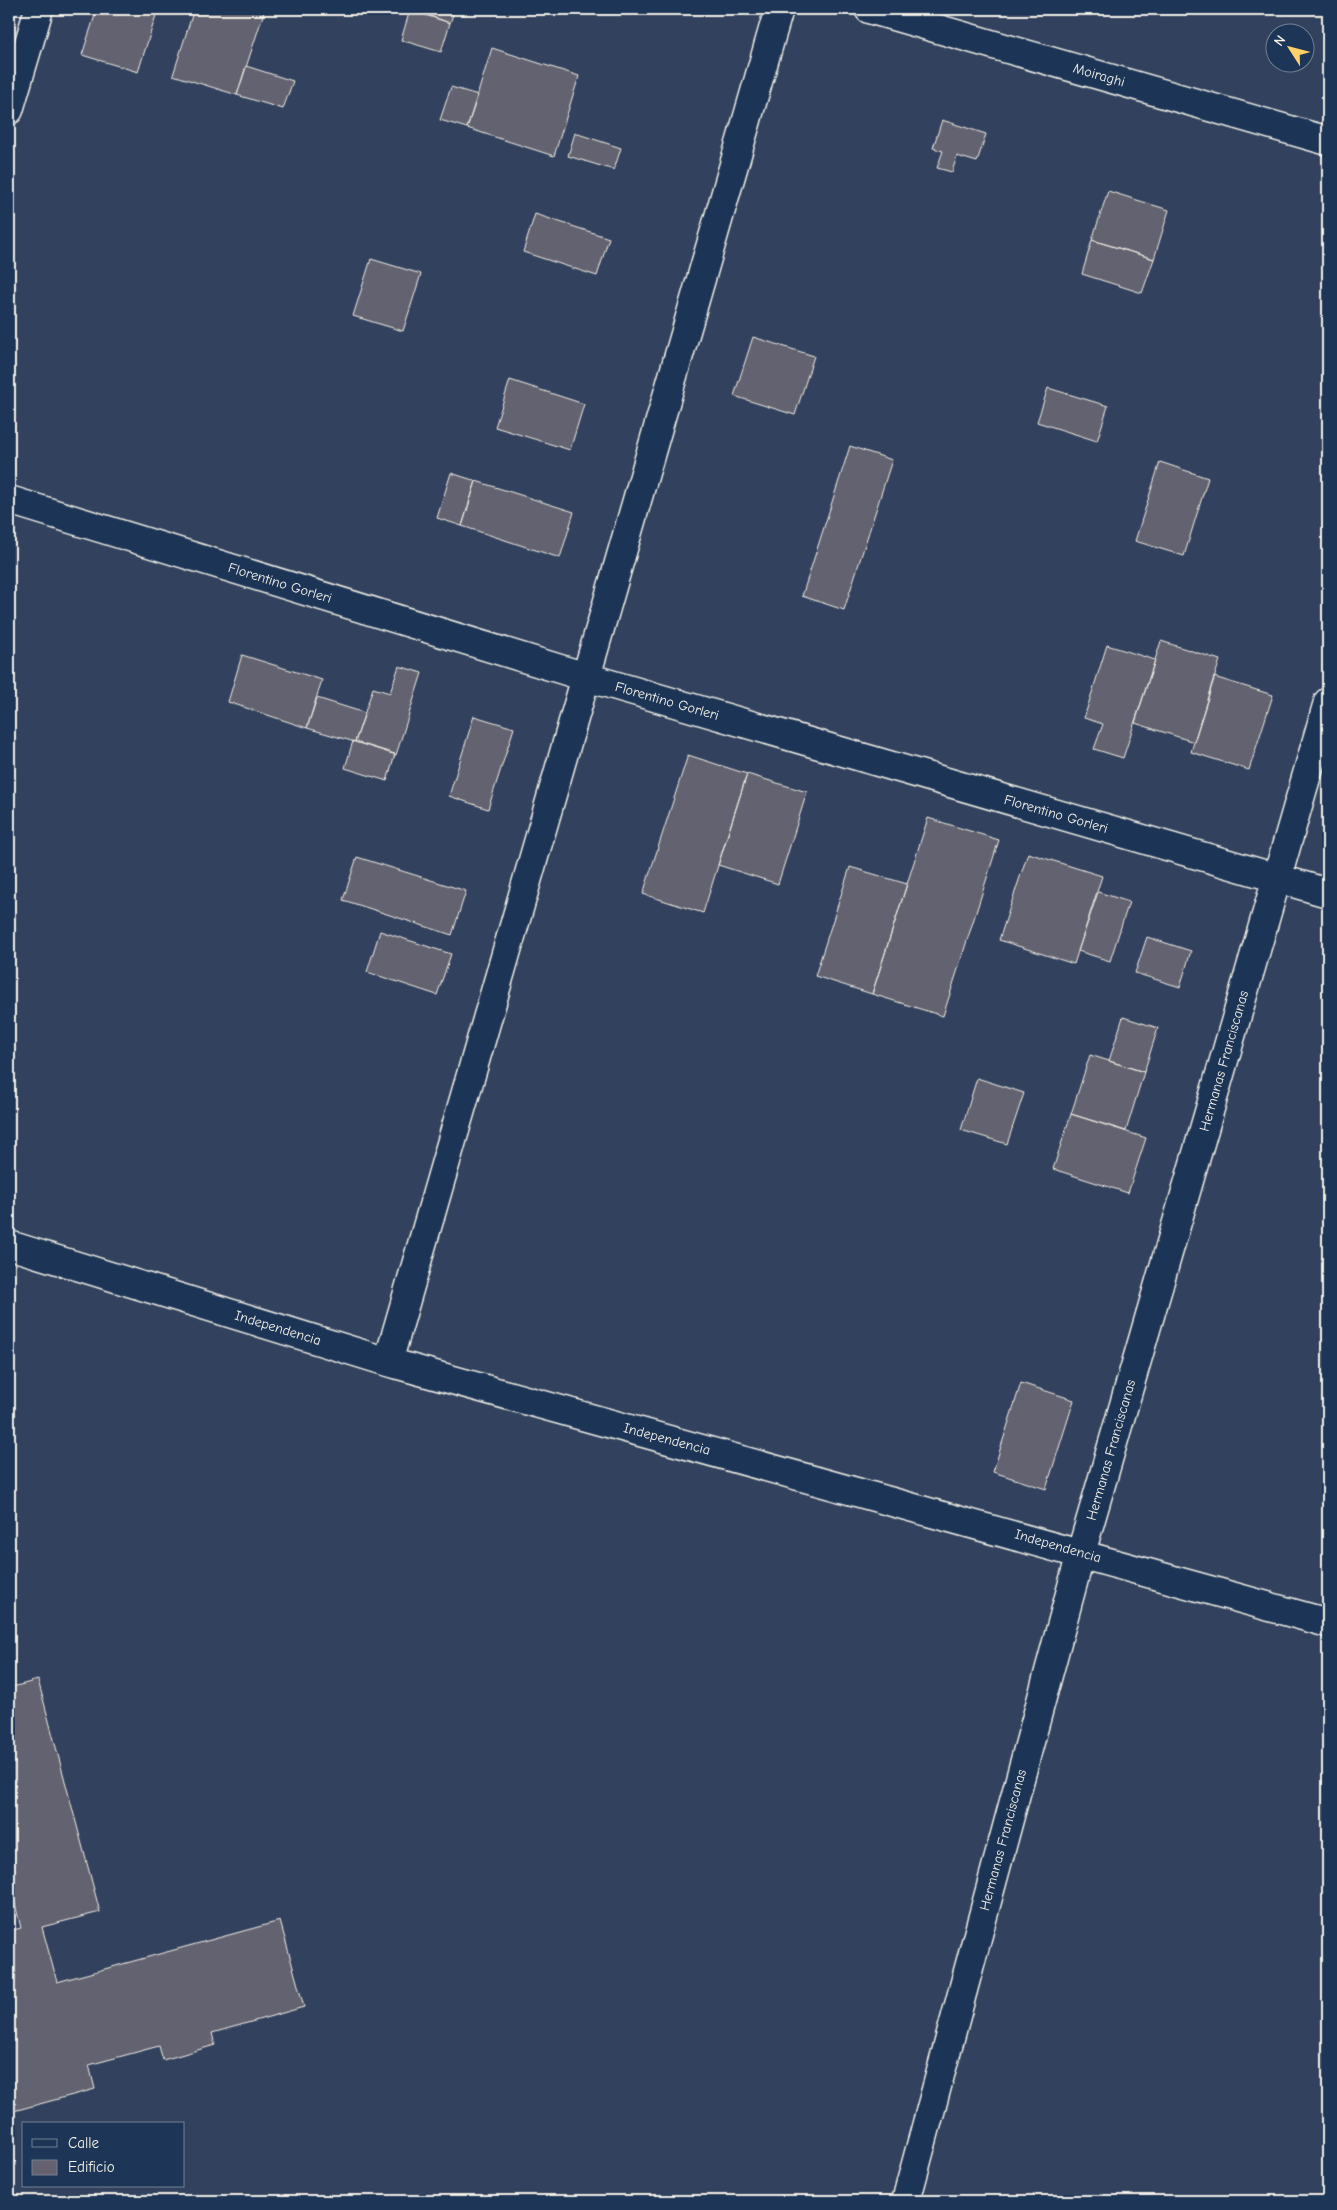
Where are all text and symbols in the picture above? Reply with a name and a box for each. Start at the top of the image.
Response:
north arrow [1264,22,1314,72]
text: N [1270,32,1289,49]
street label: Moiraghi [1071,60,1127,90]
street label: Florentino Gorleri [226,559,334,607]
street label: Florentino Gorleri [613,678,721,724]
street label: Florentino Gorleri [1002,791,1110,837]
street label: Hermanas Franciscanas [1196,988,1252,1133]
street label: Independencia [233,1307,323,1349]
street label: Hermanas Franciscanas [1083,1377,1139,1522]
street label: Independencia [622,1419,712,1459]
street label: Independencia [1013,1526,1103,1566]
street label: Hermanas Franciscanas [976,1767,1030,1913]
legend [22,2122,185,2188]
text: Calle [68,2134,100,2152]
text: Edificio [68,2158,115,2176]

